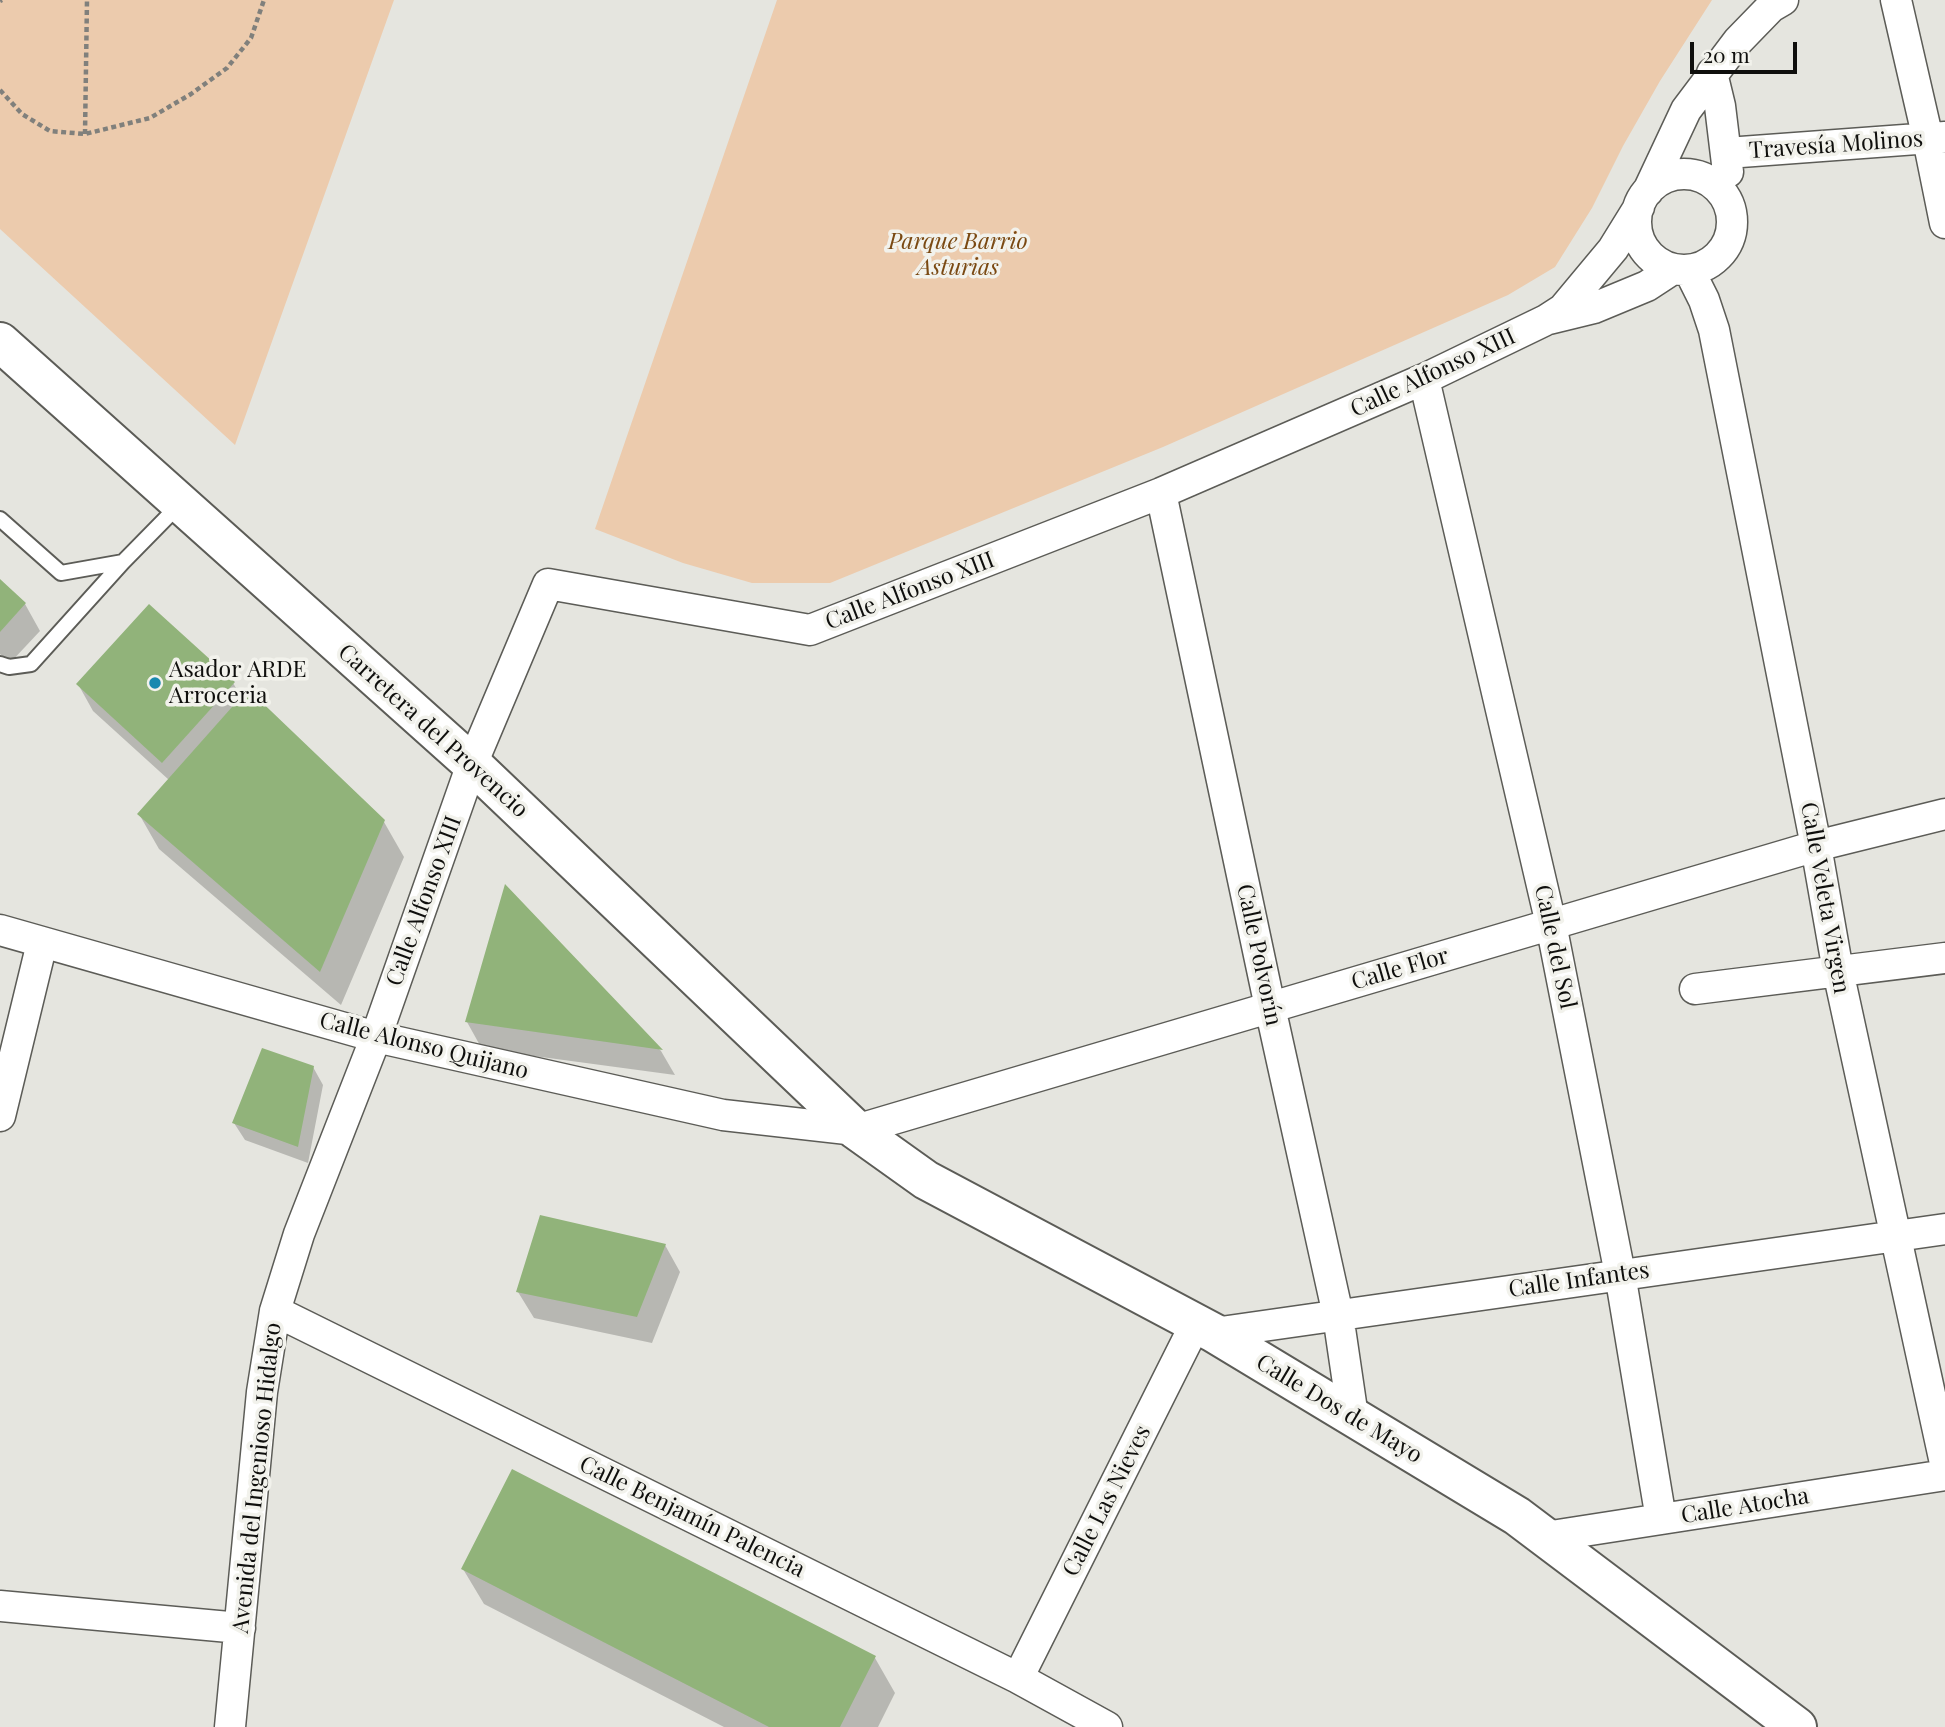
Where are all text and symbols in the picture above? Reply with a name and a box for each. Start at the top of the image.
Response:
scale bar [1693,28,1800,72]
text: 20 m [1703,40,1750,68]
street label: Travesía Molinos [1748,125,1924,165]
park label: Parque Barrio Asturias [888,228,1028,282]
street label: Calle Alfonso XIII [1346,323,1520,423]
street label: Calle Alfonso XIII [822,546,998,636]
street label: Carretera del Provencio [332,638,534,824]
place label: Asador ARDE Arroceria [169,656,307,710]
marker: Asador ARDE Arroceria [147,675,163,691]
street label: Calle Veleta Virgen [1795,800,1855,996]
street label: Calle Alfonso XIII [380,812,468,990]
street label: Calle Polvorín [1231,882,1287,1028]
street label: Calle del Sol [1528,882,1582,1012]
street label: Calle Flor [1348,942,1452,996]
street label: Calle Alonso Quijano [317,1007,531,1085]
street label: Calle Infantes [1507,1256,1651,1304]
street label: Avenida del Ingenioso Hidalgo [227,1321,287,1635]
street label: Calle Dos de Mayo [1251,1349,1427,1469]
street label: Calle Las Nieves [1057,1421,1157,1581]
street label: Calle Benjamín Palencia [575,1450,809,1584]
street label: Calle Atocha [1679,1482,1811,1530]

